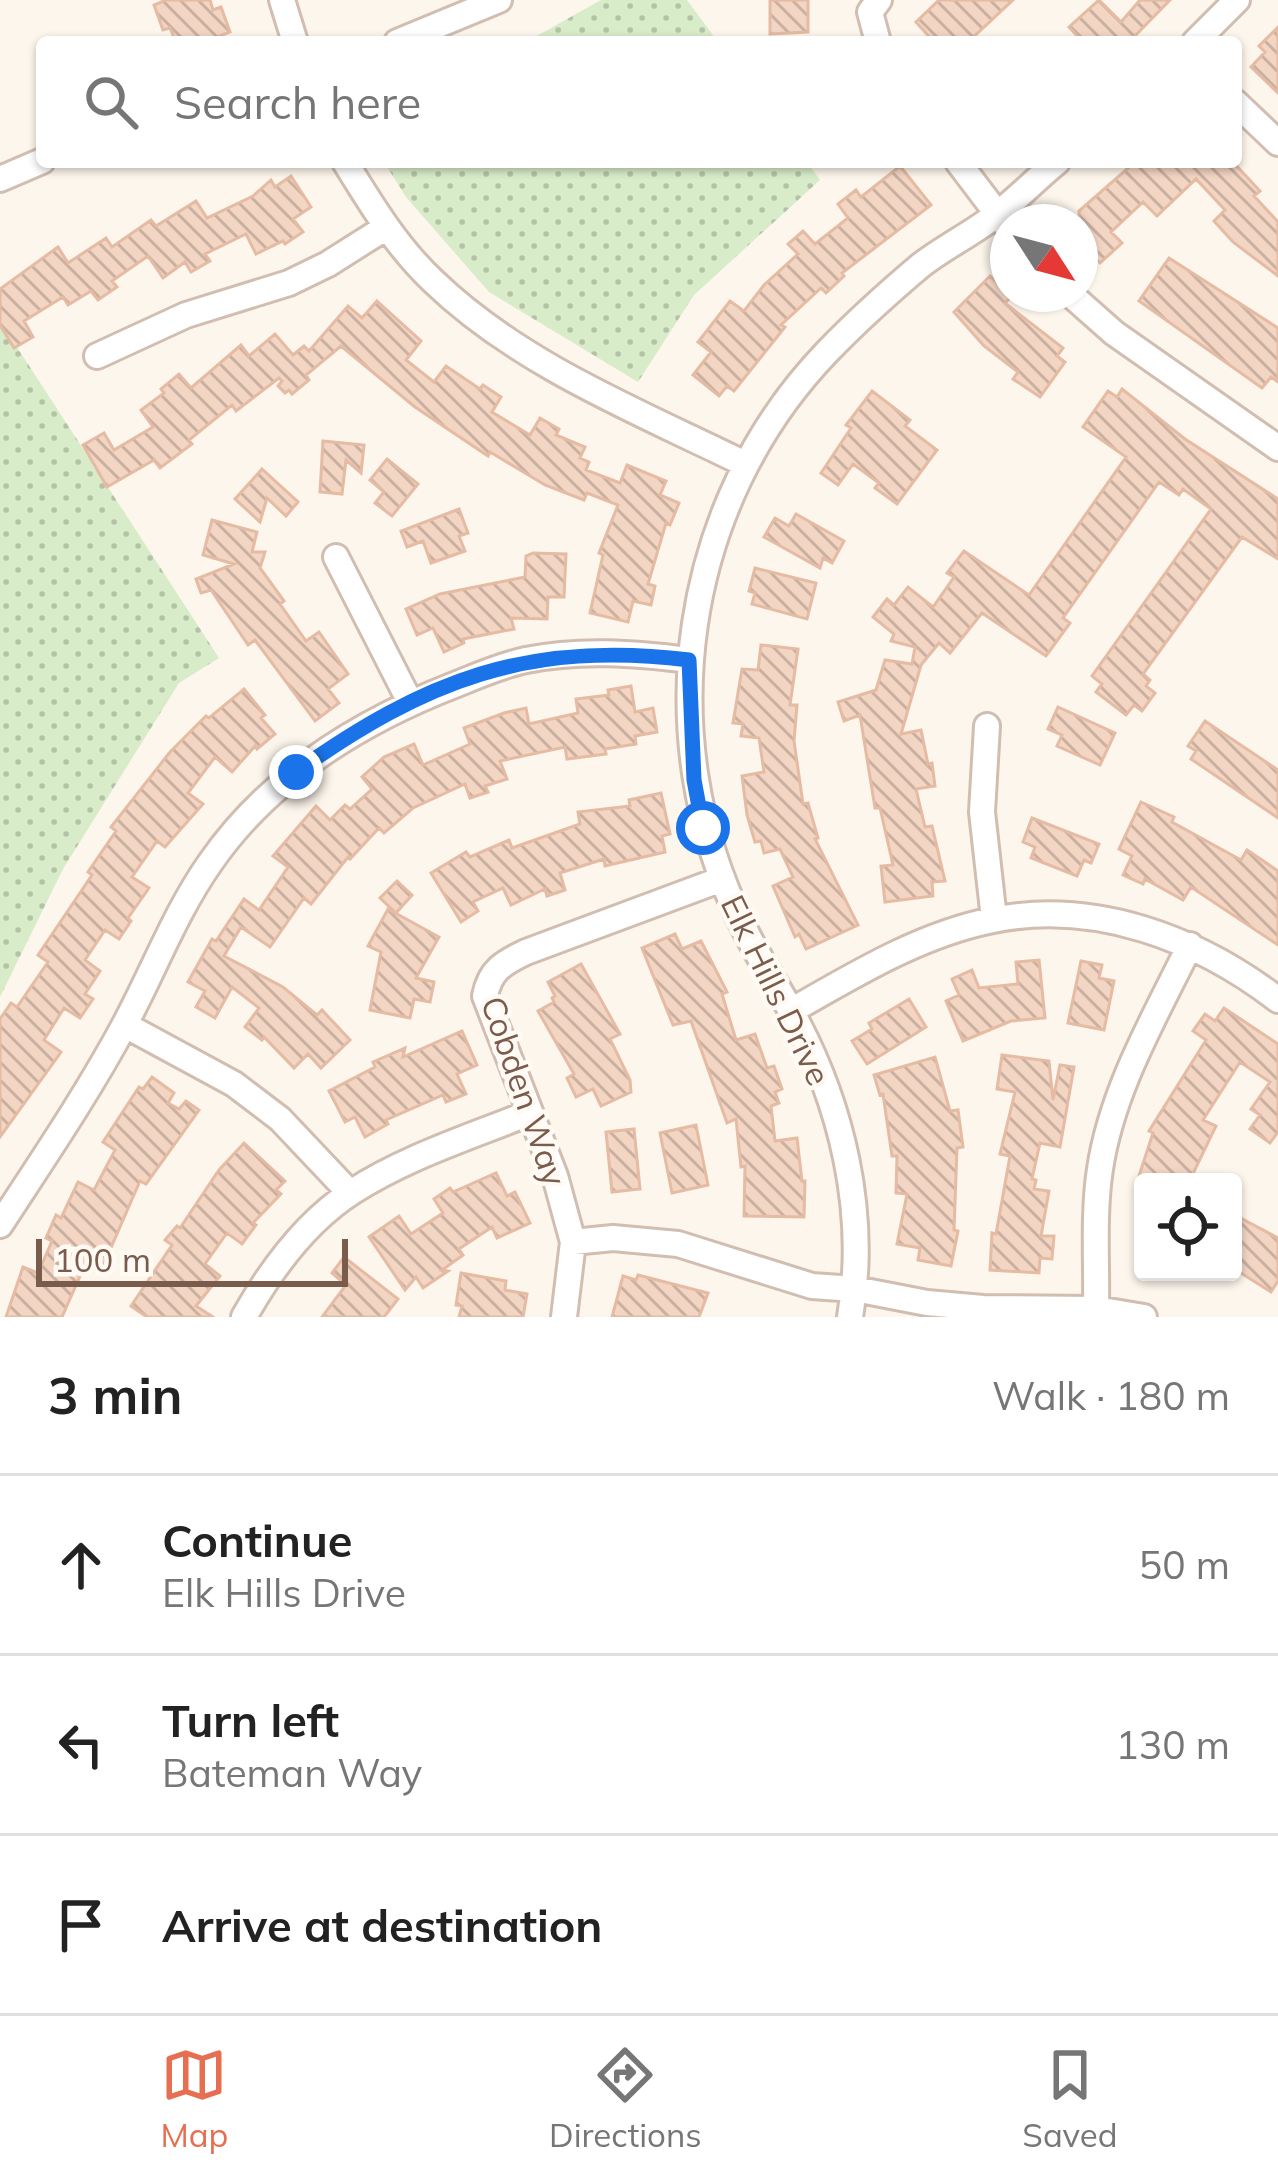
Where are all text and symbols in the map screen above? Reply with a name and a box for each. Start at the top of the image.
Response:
search box [36,36,1242,168]
icon: search [78,69,144,135]
text: Search here [174,74,421,130]
north arrow [990,204,1098,312]
route end [269,745,323,799]
route start [676,801,730,855]
street label: Elk Hills Drive [713,888,840,1092]
street label: Cobden Way [473,991,576,1191]
map controls [1134,1173,1242,1281]
button: locate [1134,1173,1242,1281]
scale bar [36,1233,348,1286]
text: 100 m [54,1239,151,1280]
text: 3 min [48,1363,183,1427]
text: Walk · 180 m [992,1371,1230,1420]
text: Continue [162,1512,352,1568]
icon: ahead [48,1532,114,1598]
text: 50 m [1139,1540,1230,1589]
text: Elk Hills Drive [162,1568,406,1617]
text: Turn left [162,1692,339,1748]
icon: left [48,1712,114,1778]
text: 130 m [1115,1720,1230,1769]
text: Bateman Way [162,1748,422,1797]
icon: arrive [48,1892,114,1958]
text: Arrive at destination [162,1897,602,1953]
tab: Map [160,2042,228,2155]
tab: Directions [549,2042,702,2155]
tab: Saved [1022,2042,1118,2155]

